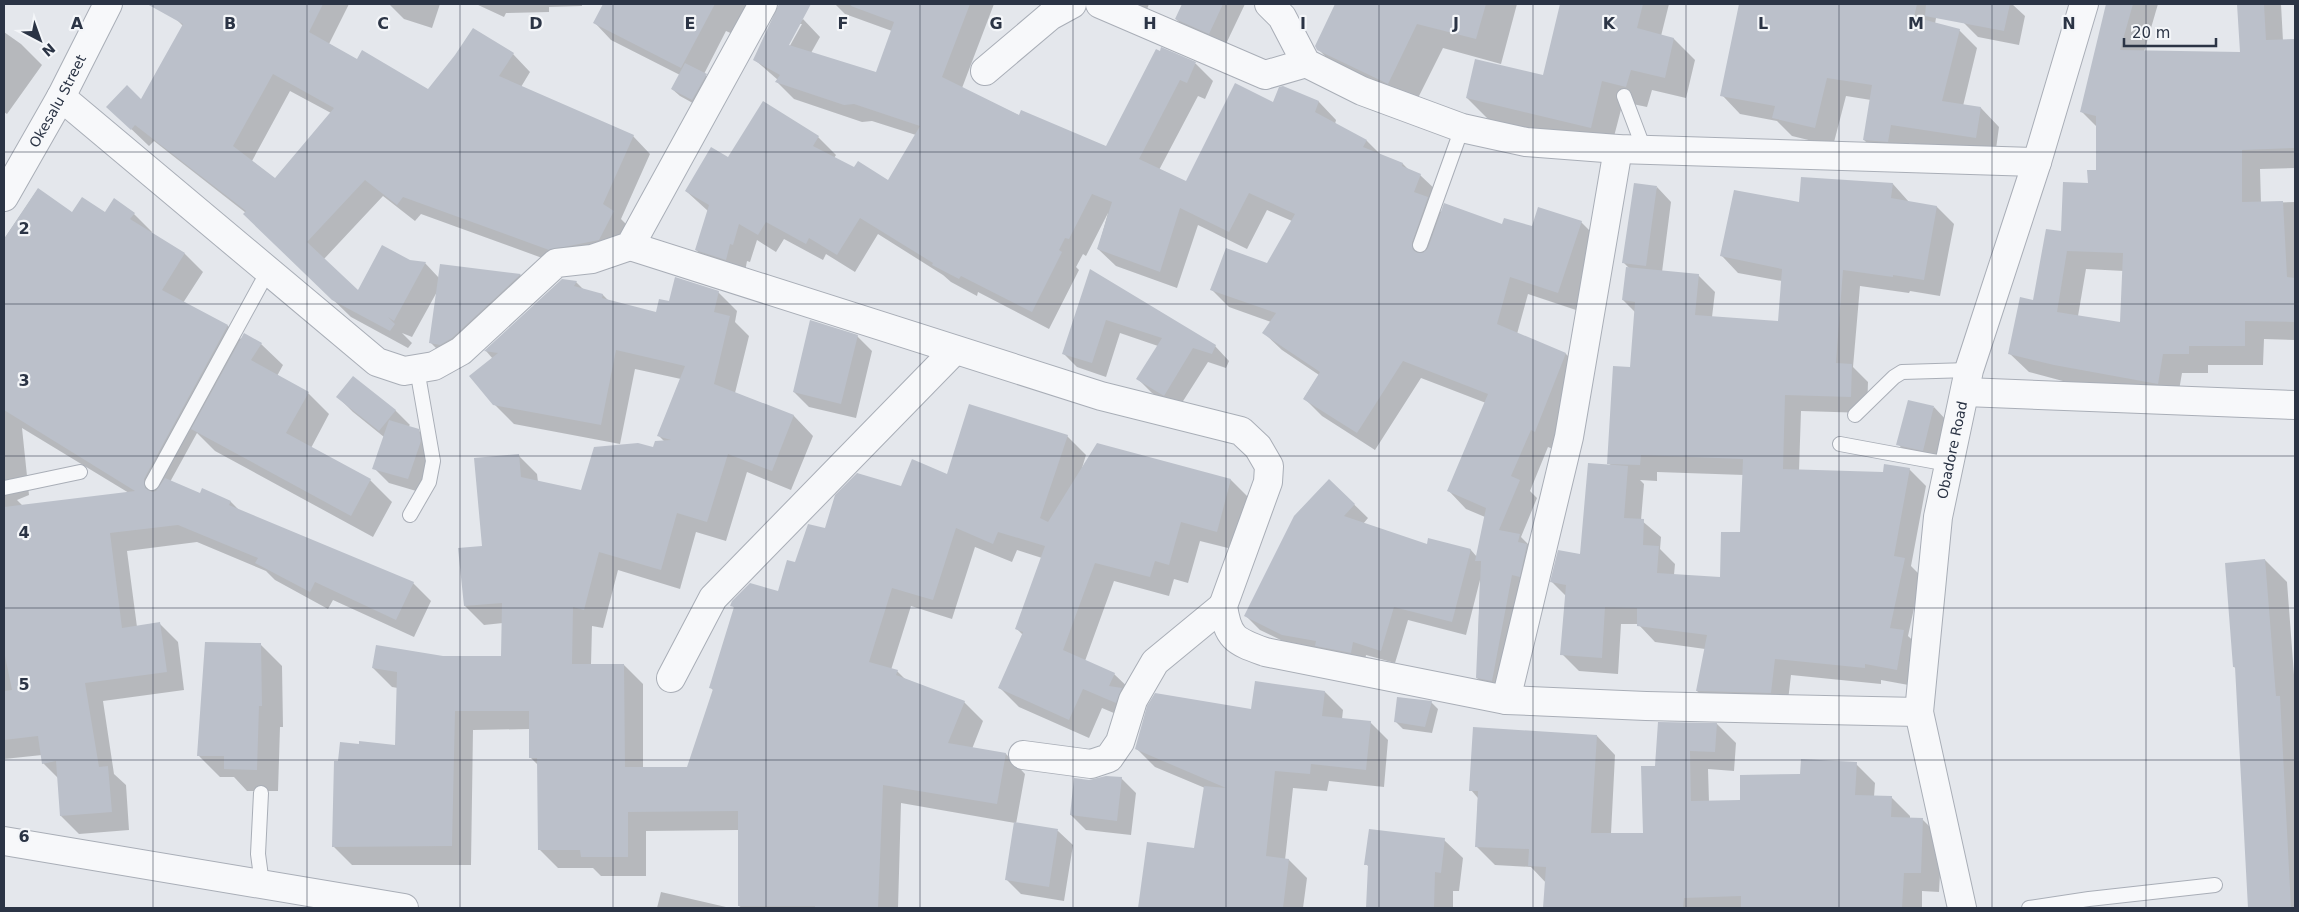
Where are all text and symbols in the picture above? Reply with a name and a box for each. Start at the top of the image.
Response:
text: A [71,14,84,33]
text: B [224,14,236,33]
text: C [377,14,389,33]
text: D [529,14,543,33]
text: E [685,14,695,33]
text: F [838,14,848,33]
text: G [989,14,1003,33]
text: H [1143,14,1157,33]
text: I [1300,14,1306,33]
text: J [1452,14,1459,33]
text: K [1603,14,1616,33]
text: L [1758,14,1768,33]
text: M [1908,14,1924,33]
text: N [2062,14,2076,33]
north arrow [15,15,65,65]
scale bar [2124,15,2216,47]
text: 20 m [2132,24,2170,42]
text: N [39,40,58,60]
street label: Okesalu Street [26,52,89,150]
text: 2 [18,219,30,238]
text: 3 [18,371,30,390]
street label: Obadore Road [1934,400,1970,500]
text: 4 [18,523,30,542]
text: 5 [18,675,30,694]
text: 6 [18,827,30,846]

